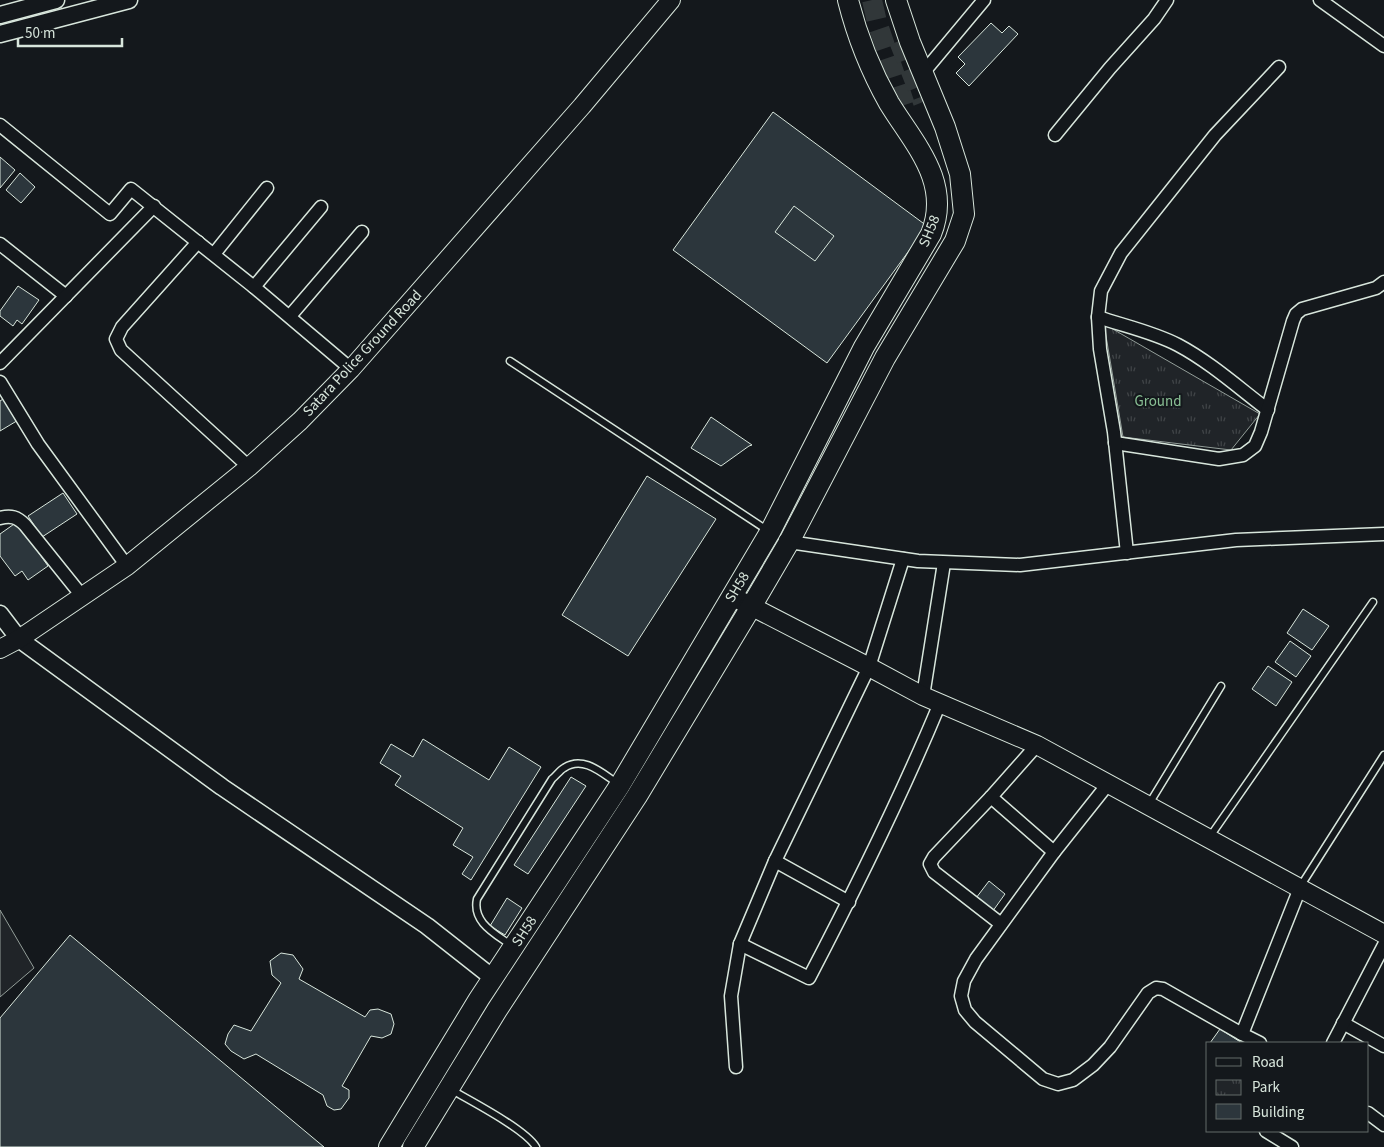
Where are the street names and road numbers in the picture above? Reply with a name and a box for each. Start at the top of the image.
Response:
street label: SH58 [914,212,945,250]
street label: Satara Police Ground Road [298,285,427,421]
street label: SH58 [720,568,755,607]
street label: SH58 [507,912,542,951]

